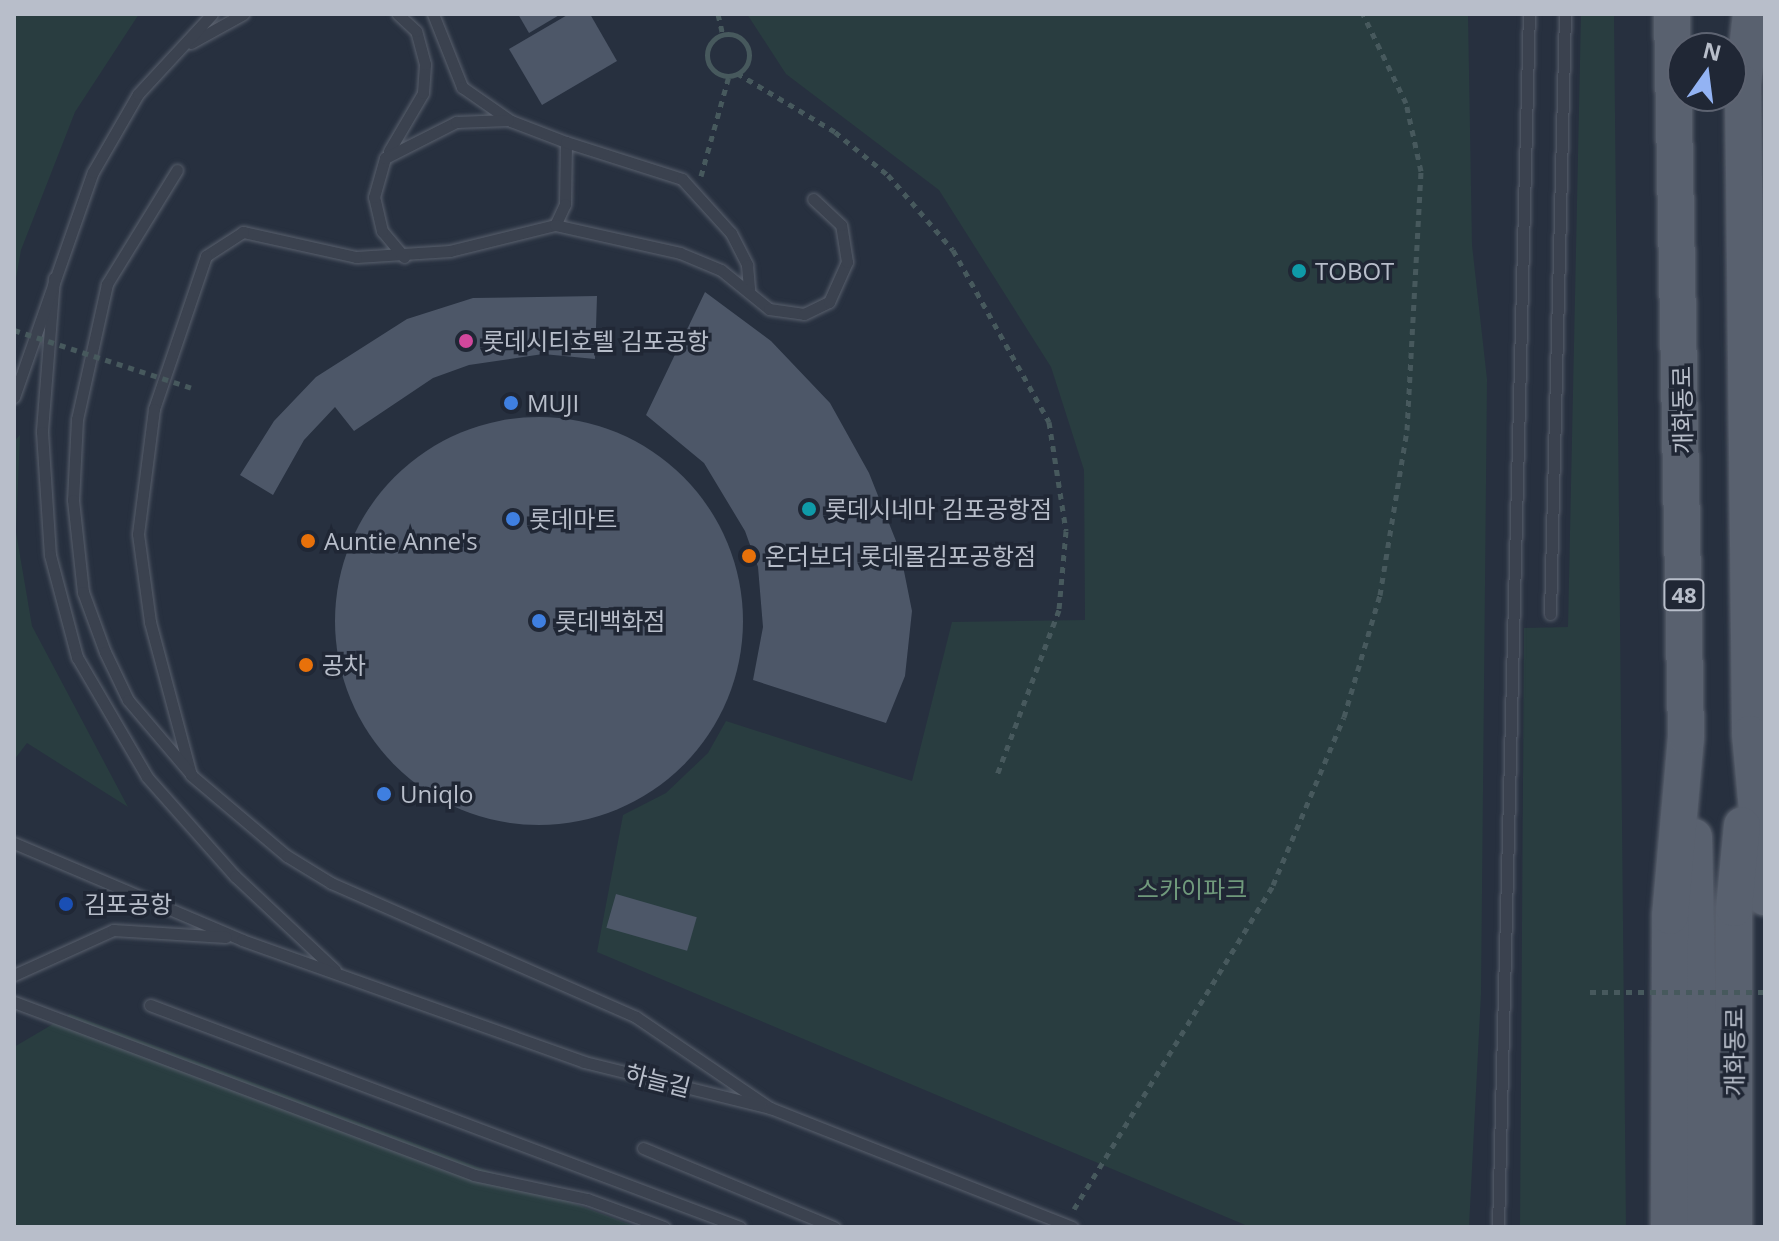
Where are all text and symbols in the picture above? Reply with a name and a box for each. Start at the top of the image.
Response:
north arrow [1667,32,1747,112]
text: N [1700,34,1725,67]
place label: TOBOT [1315,257,1394,285]
marker: TOBOT [1290,262,1308,280]
place label: 롯데시티호텔 김포공항 [482,327,709,355]
marker: 롯데시티호텔 김포공항 [457,332,475,350]
street label: 개화동로 [1667,366,1697,454]
place label: MUJI [527,389,579,417]
marker: MUJI [502,394,520,412]
place label: 롯데시네마 김포공항점 [825,495,1052,523]
marker: 롯데시네마 김포공항점 [800,500,818,518]
place label: 롯데마트 [529,505,617,533]
marker: 롯데마트 [504,510,522,528]
place label: Auntie Anne's [324,527,478,555]
marker: Auntie Anne's [299,532,317,550]
place label: 온더보더 롯데몰김포공항점 [765,542,1036,570]
marker: 온더보더 롯데몰김포공항점 [740,547,758,565]
road number: 48 [1662,577,1706,613]
place label: 롯데백화점 [555,607,665,635]
marker: 롯데백화점 [530,612,548,630]
place label: 공차 [322,651,366,679]
marker: 공차 [297,656,315,674]
place label: Uniqlo [400,780,473,808]
marker: Uniqlo [375,785,393,803]
park label: 스카이파크 [1137,875,1247,903]
place label: 김포공항 [84,890,172,918]
marker: 김포공항 [55,893,77,915]
street label: 개화동로 [1720,1008,1748,1096]
street label: 하늘길 [622,1058,694,1102]

